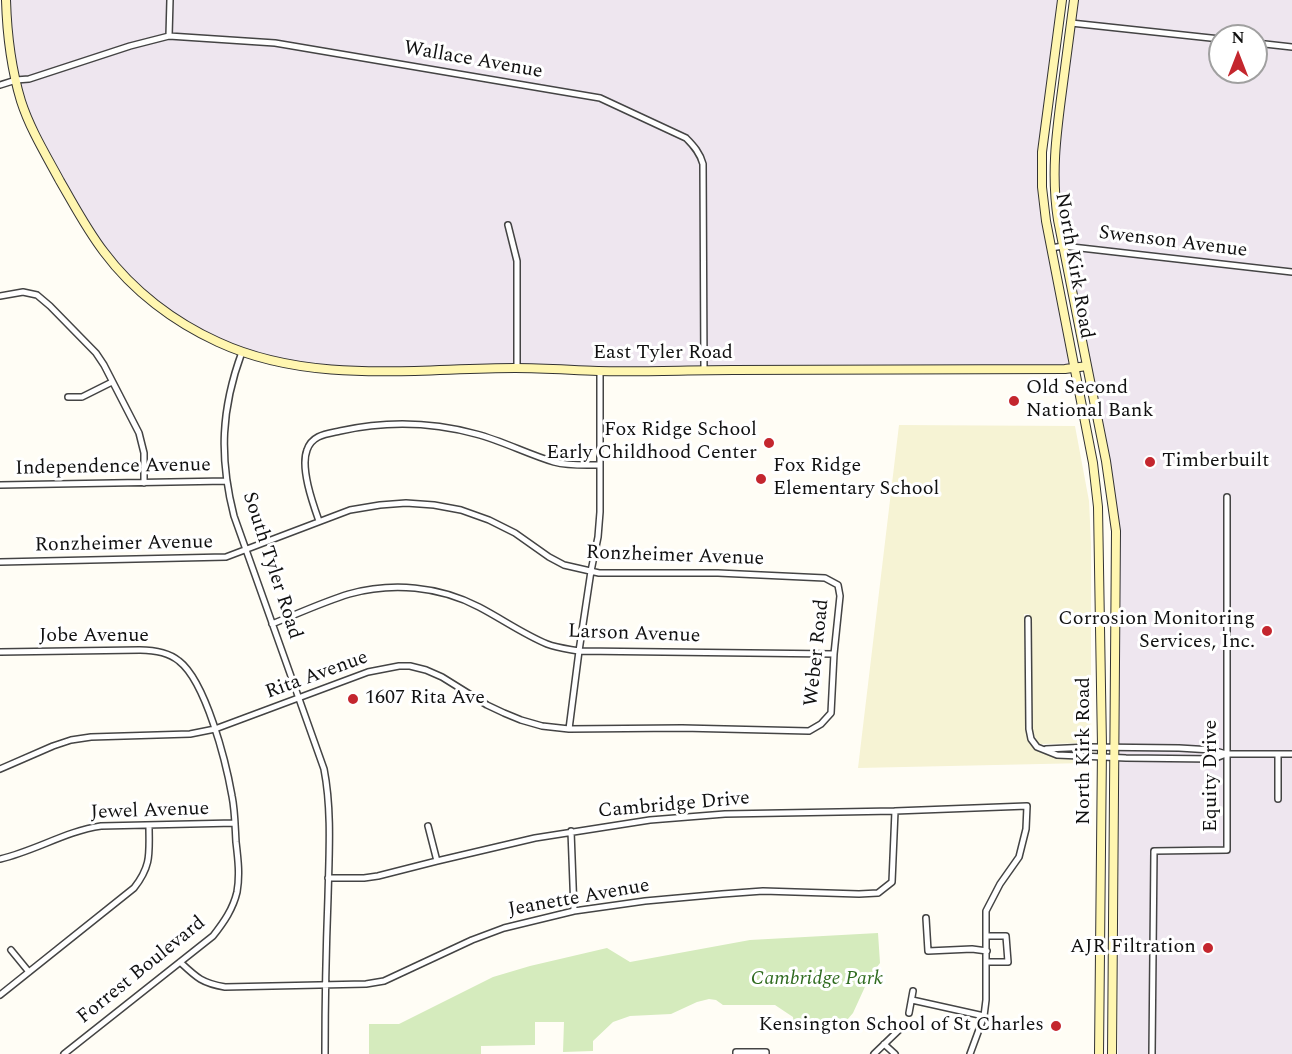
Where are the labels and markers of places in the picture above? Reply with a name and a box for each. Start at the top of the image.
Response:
place label: Old Second National Bank [1026,377,1154,424]
marker: Old Second National Bank [1007,394,1021,408]
place label: Fox Ridge School Early Childhood Center [546,419,757,466]
marker: Fox Ridge School Early Childhood Center [762,436,776,450]
place label: Timberbuilt [1162,450,1269,474]
place label: Fox Ridge Elementary School [773,455,939,502]
marker: Timberbuilt [1143,455,1157,469]
marker: Fox Ridge Elementary School [754,472,768,486]
place label: Corrosion Monitoring Services, Inc. [1058,608,1255,655]
marker: Corrosion Monitoring Services, Inc. [1260,624,1274,638]
place label: 1607 Rita Ave [365,687,485,711]
marker: 1607 Rita Ave [346,692,360,706]
place label: AJR Filtration [1070,936,1196,960]
marker: AJR Filtration [1201,941,1215,955]
place label: Kensington School of St Charles [758,1014,1044,1038]
marker: Kensington School of St Charles [1049,1019,1063,1033]

